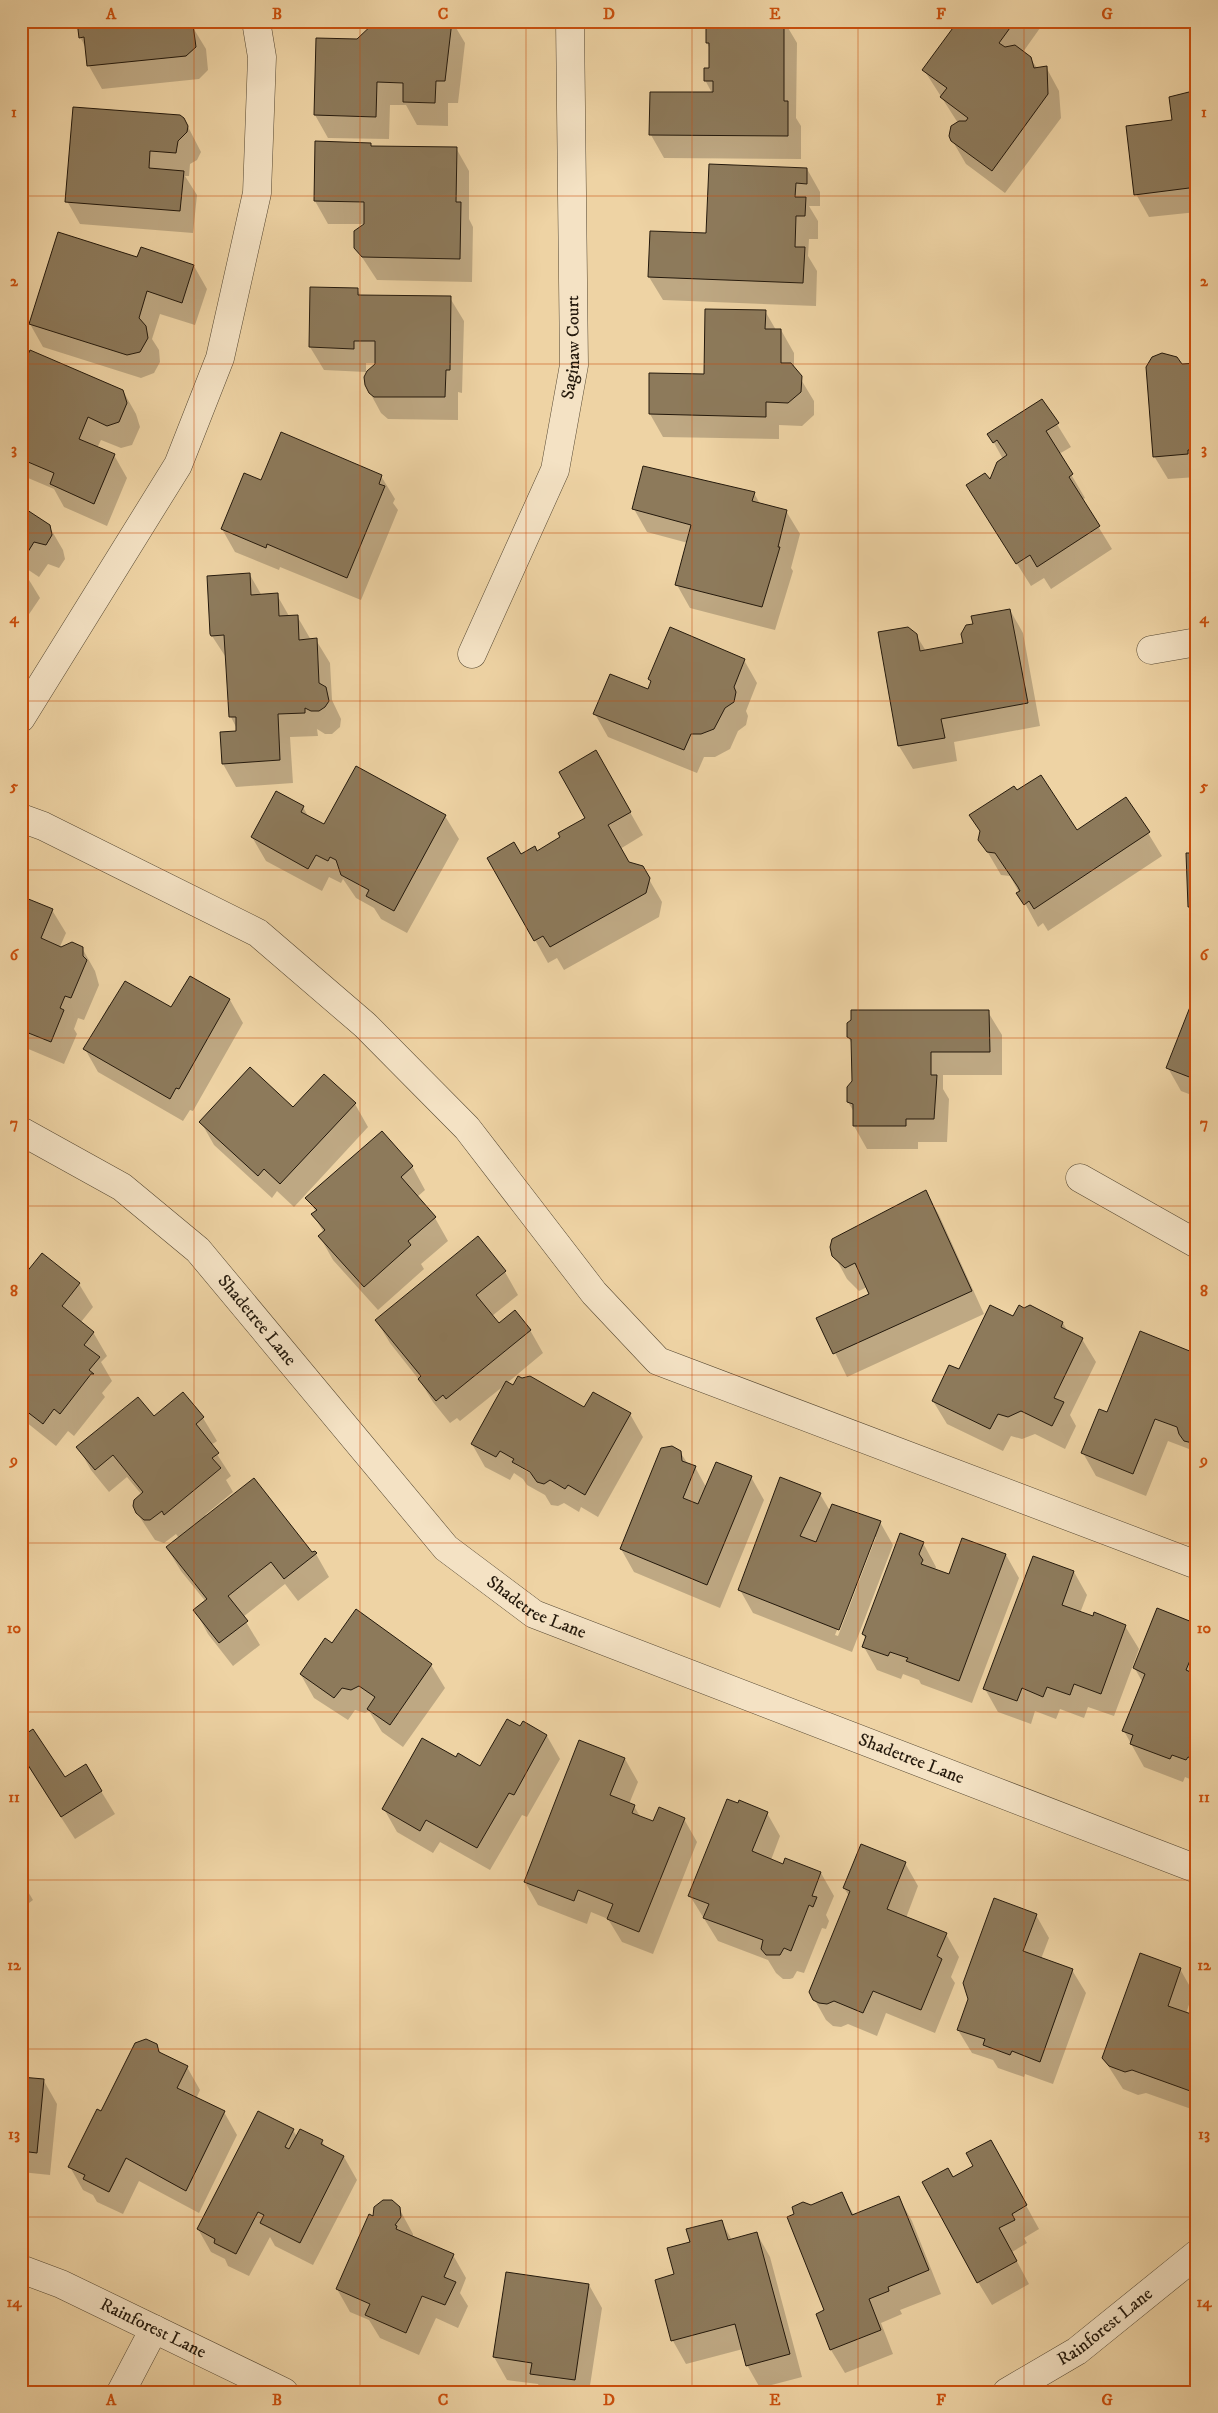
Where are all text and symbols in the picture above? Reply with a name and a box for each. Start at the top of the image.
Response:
text: A [105,4,117,24]
text: B [272,4,282,24]
text: C [438,4,448,24]
text: D [603,4,615,24]
text: E [769,4,781,24]
text: F [936,4,946,24]
text: G [1101,4,1113,24]
text: 1 [11,102,17,122]
text: 1 [1201,102,1207,122]
text: 2 [10,271,19,291]
text: 2 [1200,271,1209,291]
street label: Saginaw Court [557,295,585,401]
text: 3 [11,439,17,459]
text: 3 [1201,439,1207,459]
text: 4 [8,608,19,628]
text: 4 [1198,608,1209,628]
text: 5 [9,776,18,796]
text: 5 [1199,776,1208,796]
text: 6 [10,945,20,965]
text: 6 [1200,945,1210,965]
text: 7 [10,1113,18,1133]
text: 7 [1200,1113,1208,1133]
street label: Shadetree Lane [213,1271,301,1371]
text: 8 [10,1281,18,1301]
text: 8 [1200,1281,1208,1301]
text: 9 [9,1450,18,1470]
text: 9 [1199,1450,1208,1470]
street label: Shadetree Lane [482,1571,589,1644]
text: 10 [7,1618,22,1638]
text: 10 [1197,1618,1212,1638]
street label: Shadetree Lane [855,1729,967,1789]
text: 11 [8,1787,20,1807]
text: 11 [1198,1787,1210,1807]
text: 12 [7,1955,22,1975]
text: 12 [1197,1955,1212,1975]
text: 13 [8,2124,20,2144]
text: 13 [1198,2124,1210,2144]
street label: Rainforest Lane [1054,2283,1157,2371]
text: 14 [6,2292,22,2312]
text: 14 [1196,2292,1212,2312]
street label: Rainforest Lane [96,2294,210,2364]
text: A [105,2390,117,2410]
text: B [272,2390,282,2410]
text: C [438,2390,448,2410]
text: D [603,2390,615,2410]
text: E [769,2390,781,2410]
text: F [936,2390,946,2410]
text: G [1101,2390,1113,2410]

